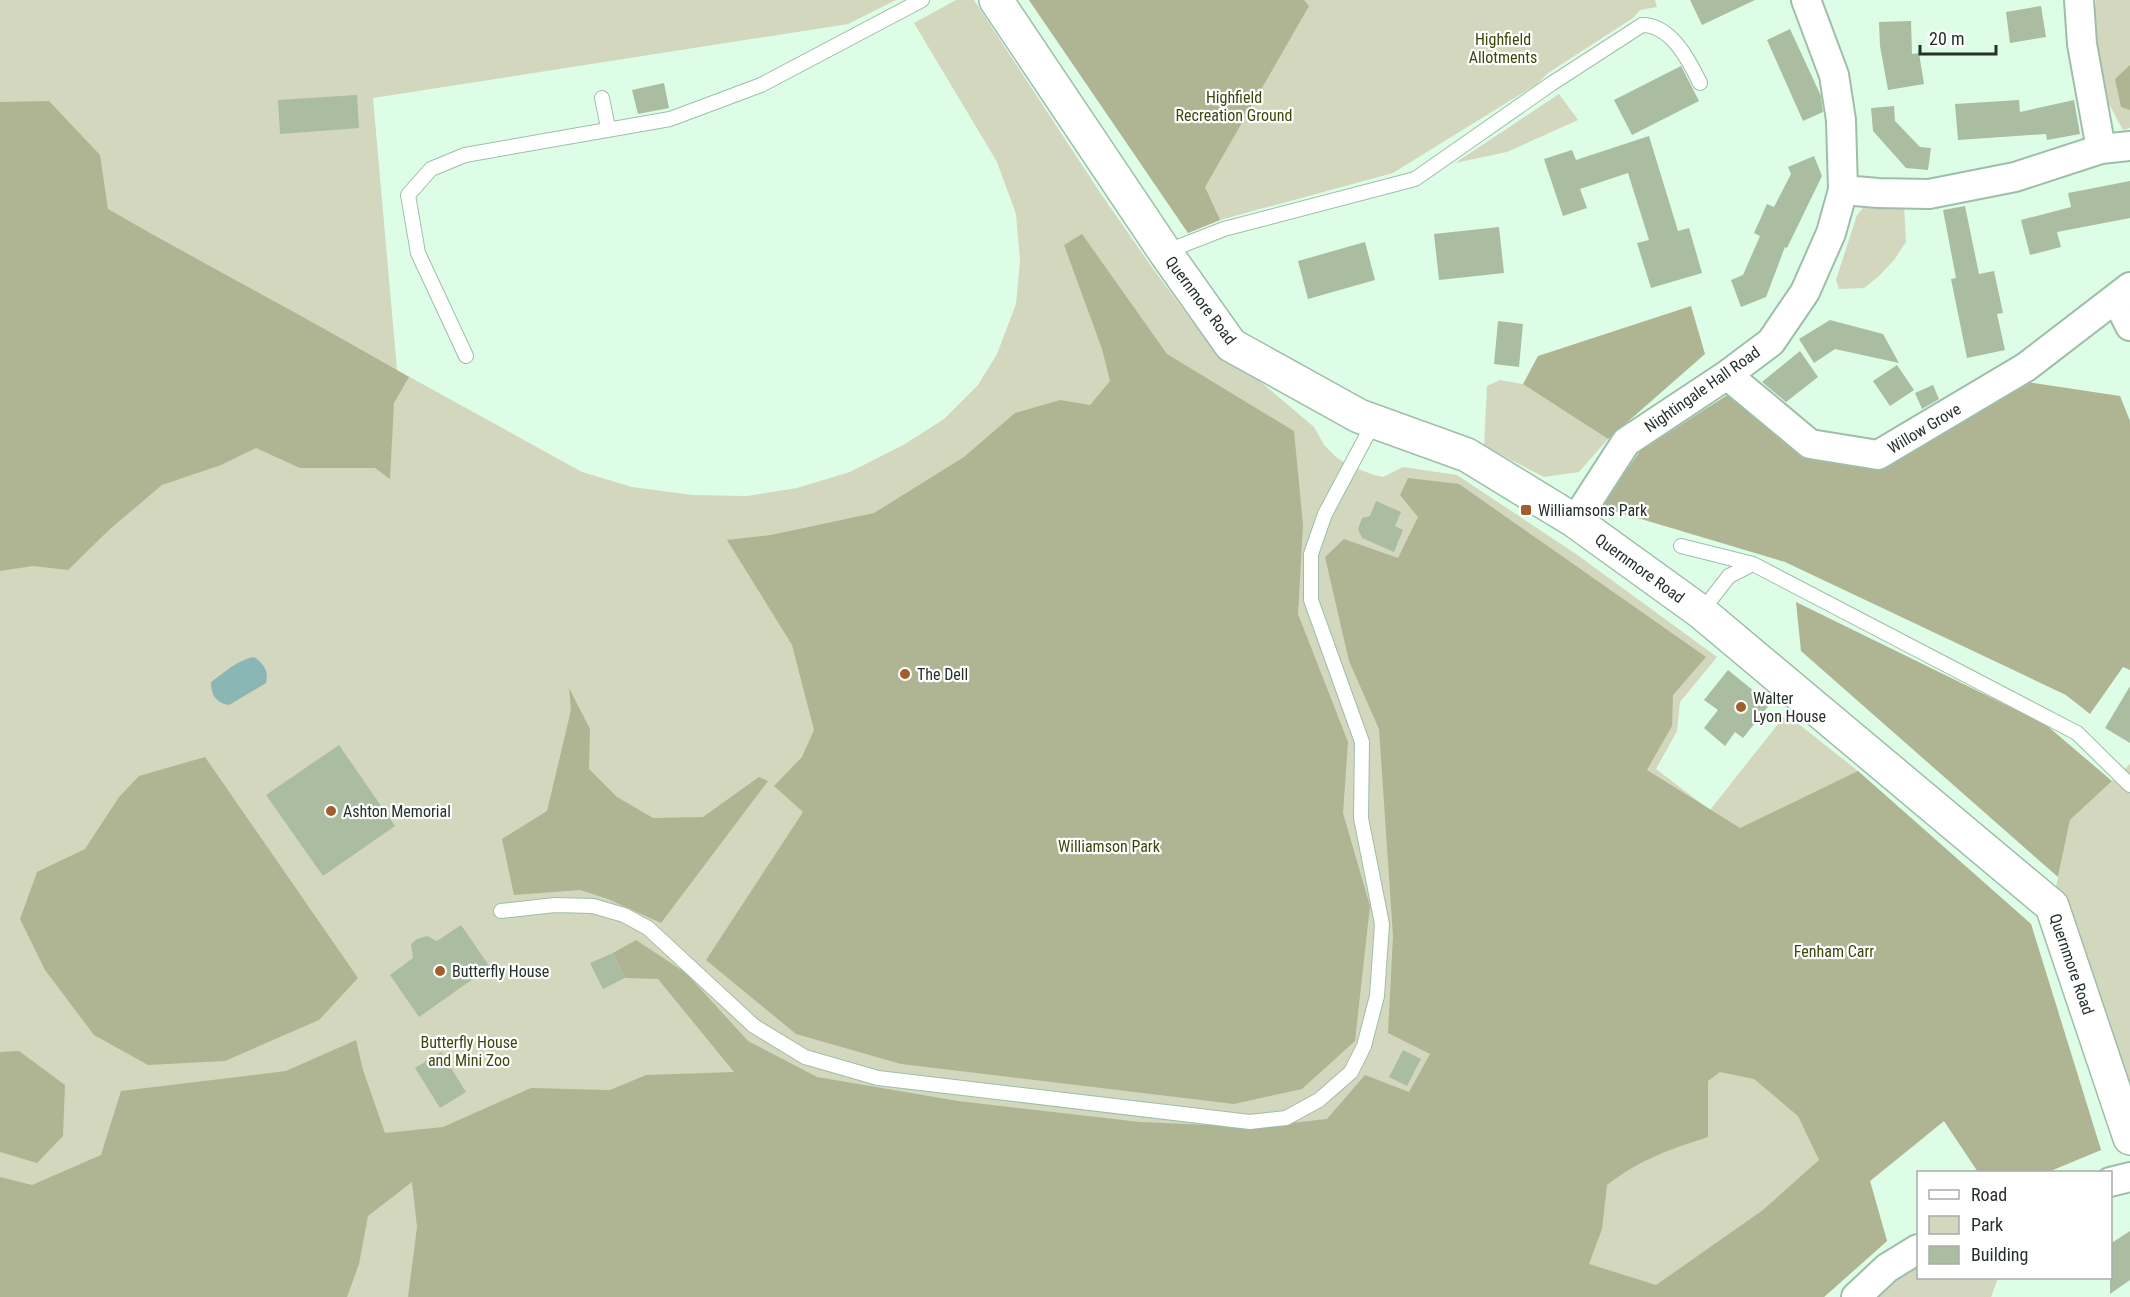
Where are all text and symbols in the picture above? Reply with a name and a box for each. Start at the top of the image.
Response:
scale bar [1920,18,1996,56]
text: 20 m [1929,28,1964,49]
park label: Highfield Allotments [1469,30,1537,67]
park label: Highfield Recreation Ground [1176,88,1292,125]
street label: Quernmore Road [1161,252,1240,348]
street label: Nightingale Hall Road [1641,342,1764,436]
street label: Willow Grove [1884,399,1964,458]
place label: Williamsons Park [1538,501,1648,520]
marker: Williamsons Park [1519,503,1533,517]
street label: Quernmore Road [1591,530,1688,607]
place label: The Dell [917,665,968,684]
marker: The Dell [898,667,912,681]
place label: Walter Lyon House [1753,689,1826,726]
marker: Walter Lyon House [1734,700,1748,714]
place label: Ashton Memorial [343,802,451,821]
marker: Ashton Memorial [324,804,338,818]
park label: Williamson Park [1058,837,1161,856]
street label: Quernmore Road [2045,911,2098,1017]
park label: Fenham Carr [1794,942,1874,961]
place label: Butterfly House [452,962,549,981]
marker: Butterfly House [433,964,447,978]
park label: Butterfly House and Mini Zoo [420,1033,518,1070]
legend [1917,1171,2112,1279]
text: Road [1971,1184,2007,1205]
text: Park [1971,1214,2003,1235]
text: Building [1971,1244,2028,1265]

